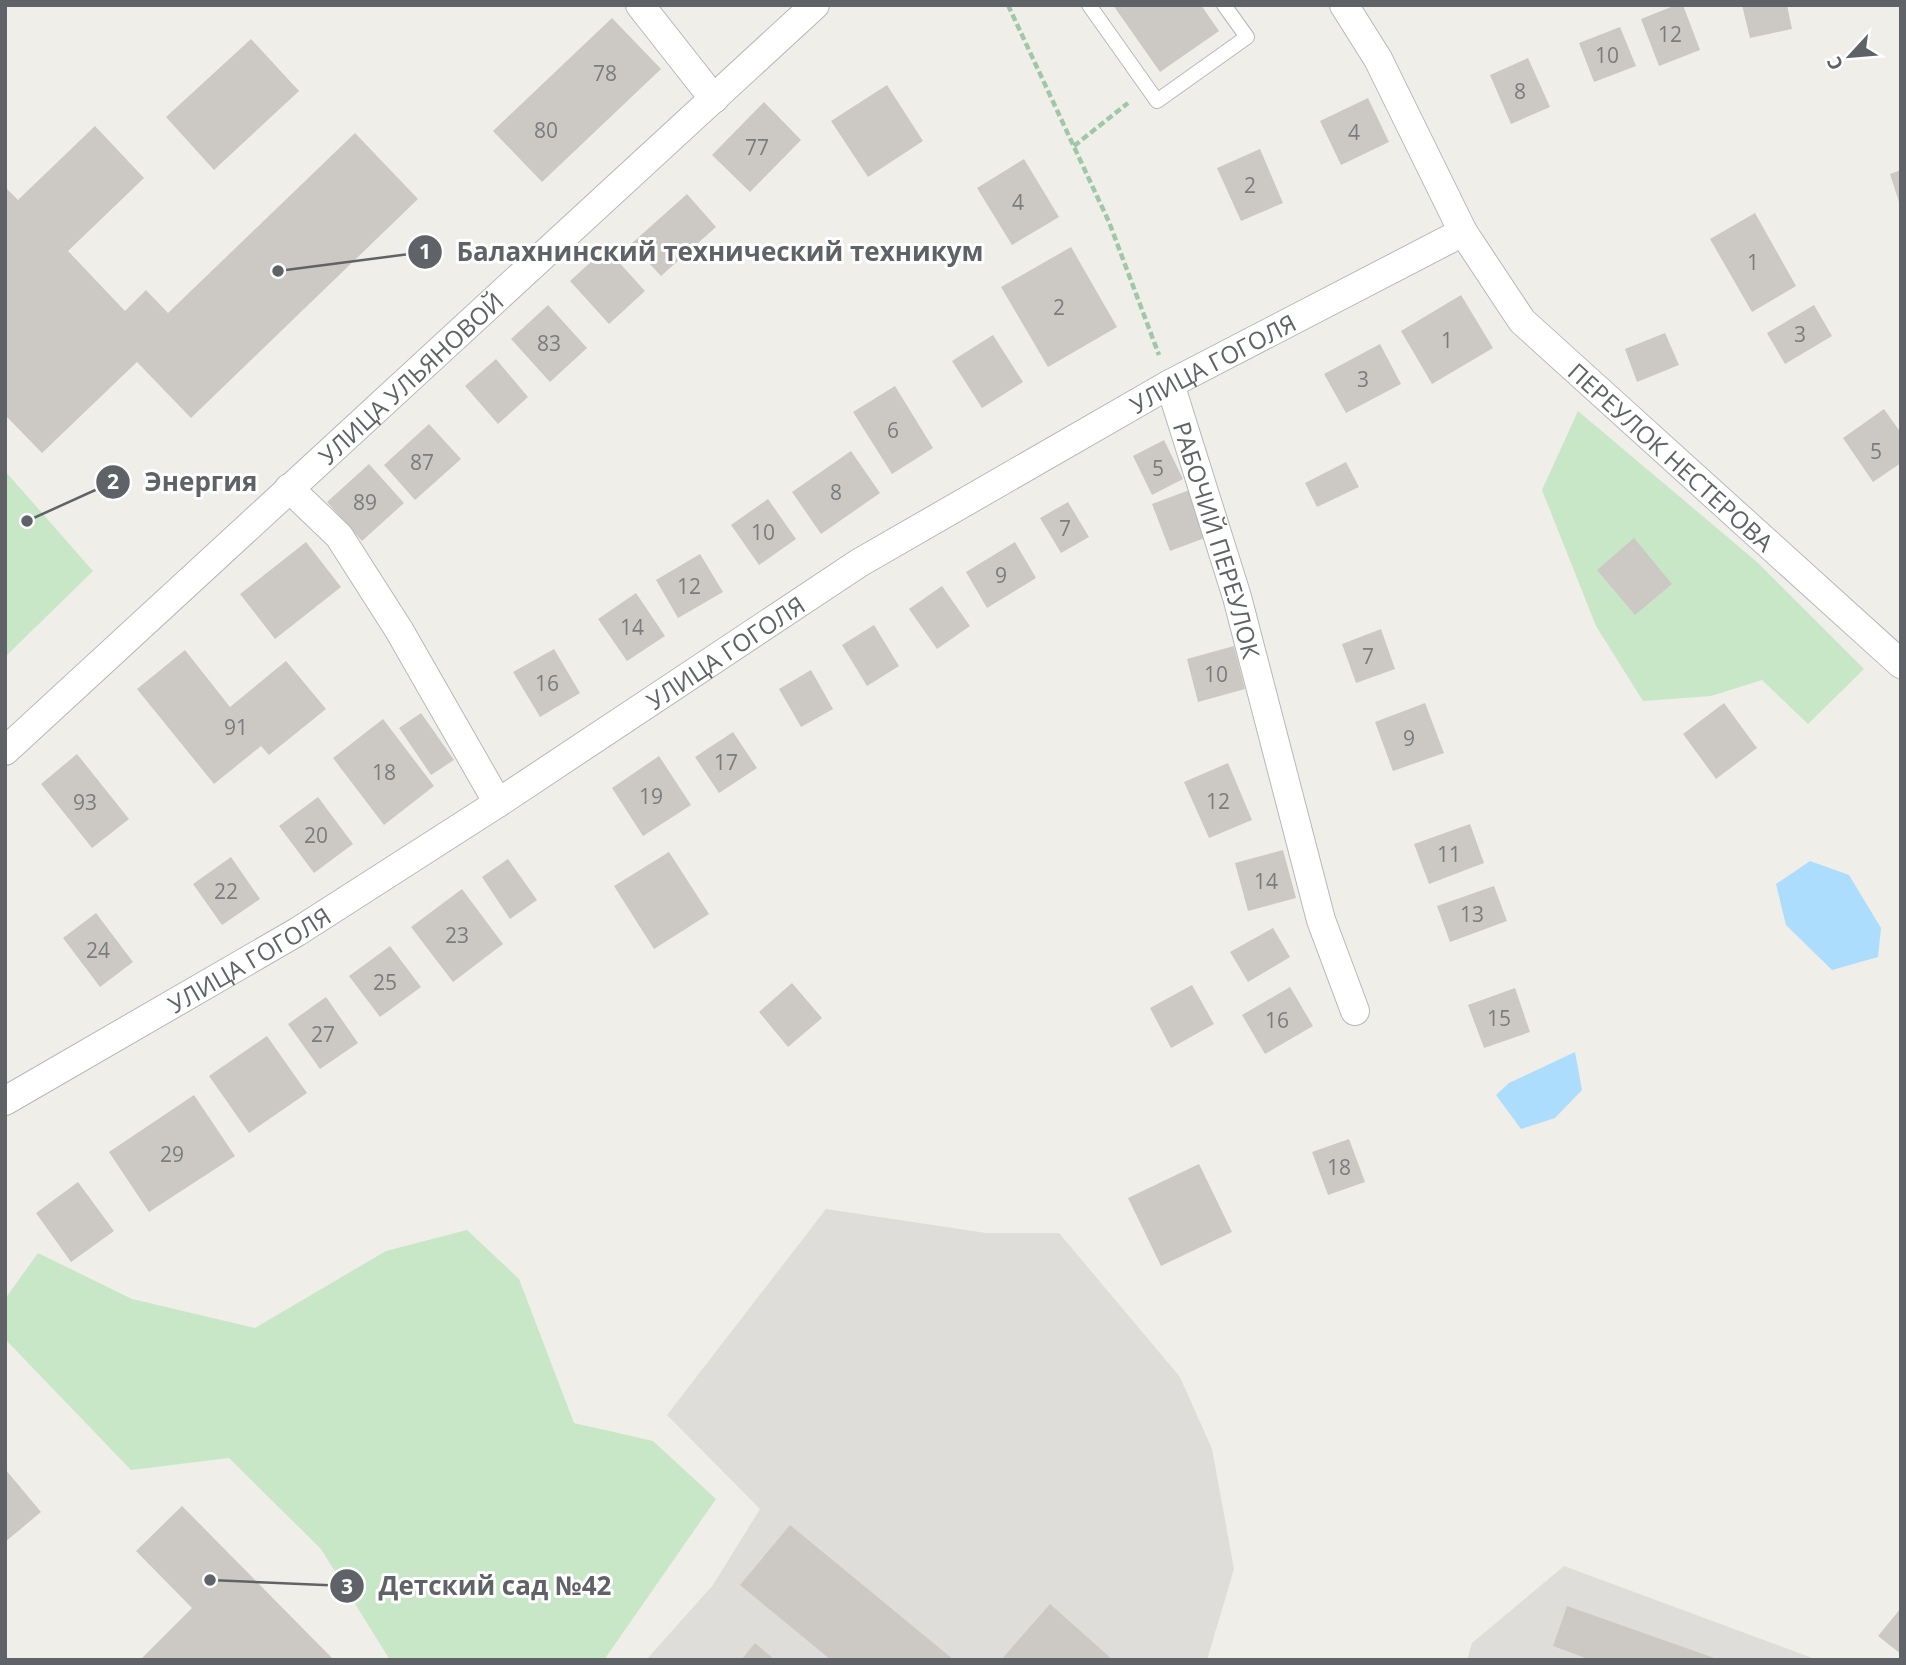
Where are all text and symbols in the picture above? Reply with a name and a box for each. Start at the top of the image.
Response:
house number: 12 [1658,20,1682,48]
north arrow [1815,21,1885,91]
house number: 10 [1595,41,1619,69]
text: С [1820,52,1849,75]
house number: 78 [593,59,617,87]
house number: 8 [1514,77,1526,105]
house number: 80 [534,116,558,144]
house number: 4 [1348,118,1360,146]
house number: 77 [745,133,769,161]
house number: 2 [1244,171,1256,199]
house number: 4 [1012,188,1024,216]
callout: Балахнинский технический техникум [407,228,997,275]
text: Балахнинский технический техникум [457,233,983,269]
text: 1 [419,237,431,265]
house number: 1 [1747,248,1759,276]
street label: УЛИЦА УЛЬЯНОВОЙ [311,284,510,471]
house number: 2 [1053,293,1065,321]
street label: УЛИЦА ГОГОЛЯ [1123,305,1301,420]
house number: 3 [1794,320,1806,348]
house number: 1 [1441,326,1453,354]
house number: 83 [537,329,561,357]
street label: ПЕРЕУЛОК НЕСТЕРОВА [1562,355,1782,558]
house number: 3 [1357,365,1369,393]
house number: 6 [887,416,899,444]
street label: РАБОЧИЙ ПЕРЕУЛОК [1166,417,1269,662]
house number: 5 [1870,437,1882,465]
house number: 87 [410,448,434,476]
house number: 5 [1152,454,1164,482]
callout: Энергия [96,458,271,505]
text: Энергия [145,463,257,499]
text: 2 [107,467,119,495]
house number: 8 [830,478,842,506]
house number: 89 [353,488,377,516]
house number: 7 [1059,514,1071,542]
house number: 10 [751,518,775,546]
house number: 9 [995,561,1007,589]
house number: 12 [677,572,701,600]
street label: УЛИЦА ГОГОЛЯ [640,587,811,716]
house number: 14 [620,613,644,641]
house number: 7 [1362,642,1374,670]
house number: 10 [1204,660,1228,688]
house number: 16 [535,669,559,697]
house number: 91 [224,713,248,741]
house number: 9 [1403,724,1415,752]
house number: 17 [714,748,738,776]
house number: 18 [372,758,396,786]
house number: 19 [639,782,663,810]
house number: 12 [1206,787,1230,815]
house number: 93 [73,788,97,816]
house number: 20 [304,821,328,849]
house number: 11 [1437,840,1461,868]
house number: 14 [1254,867,1278,895]
house number: 22 [214,877,238,905]
street label: УЛИЦА ГОГОЛЯ [161,898,336,1020]
house number: 13 [1460,900,1484,928]
house number: 23 [445,921,469,949]
house number: 24 [86,936,110,964]
house number: 25 [373,968,397,996]
house number: 15 [1487,1004,1511,1032]
house number: 16 [1265,1006,1289,1034]
house number: 27 [311,1020,335,1048]
house number: 29 [160,1140,184,1168]
house number: 18 [1327,1153,1351,1181]
callout: Детский сад №42 [329,1563,625,1610]
text: Детский сад №42 [379,1567,612,1603]
text: 3 [341,1572,353,1600]

